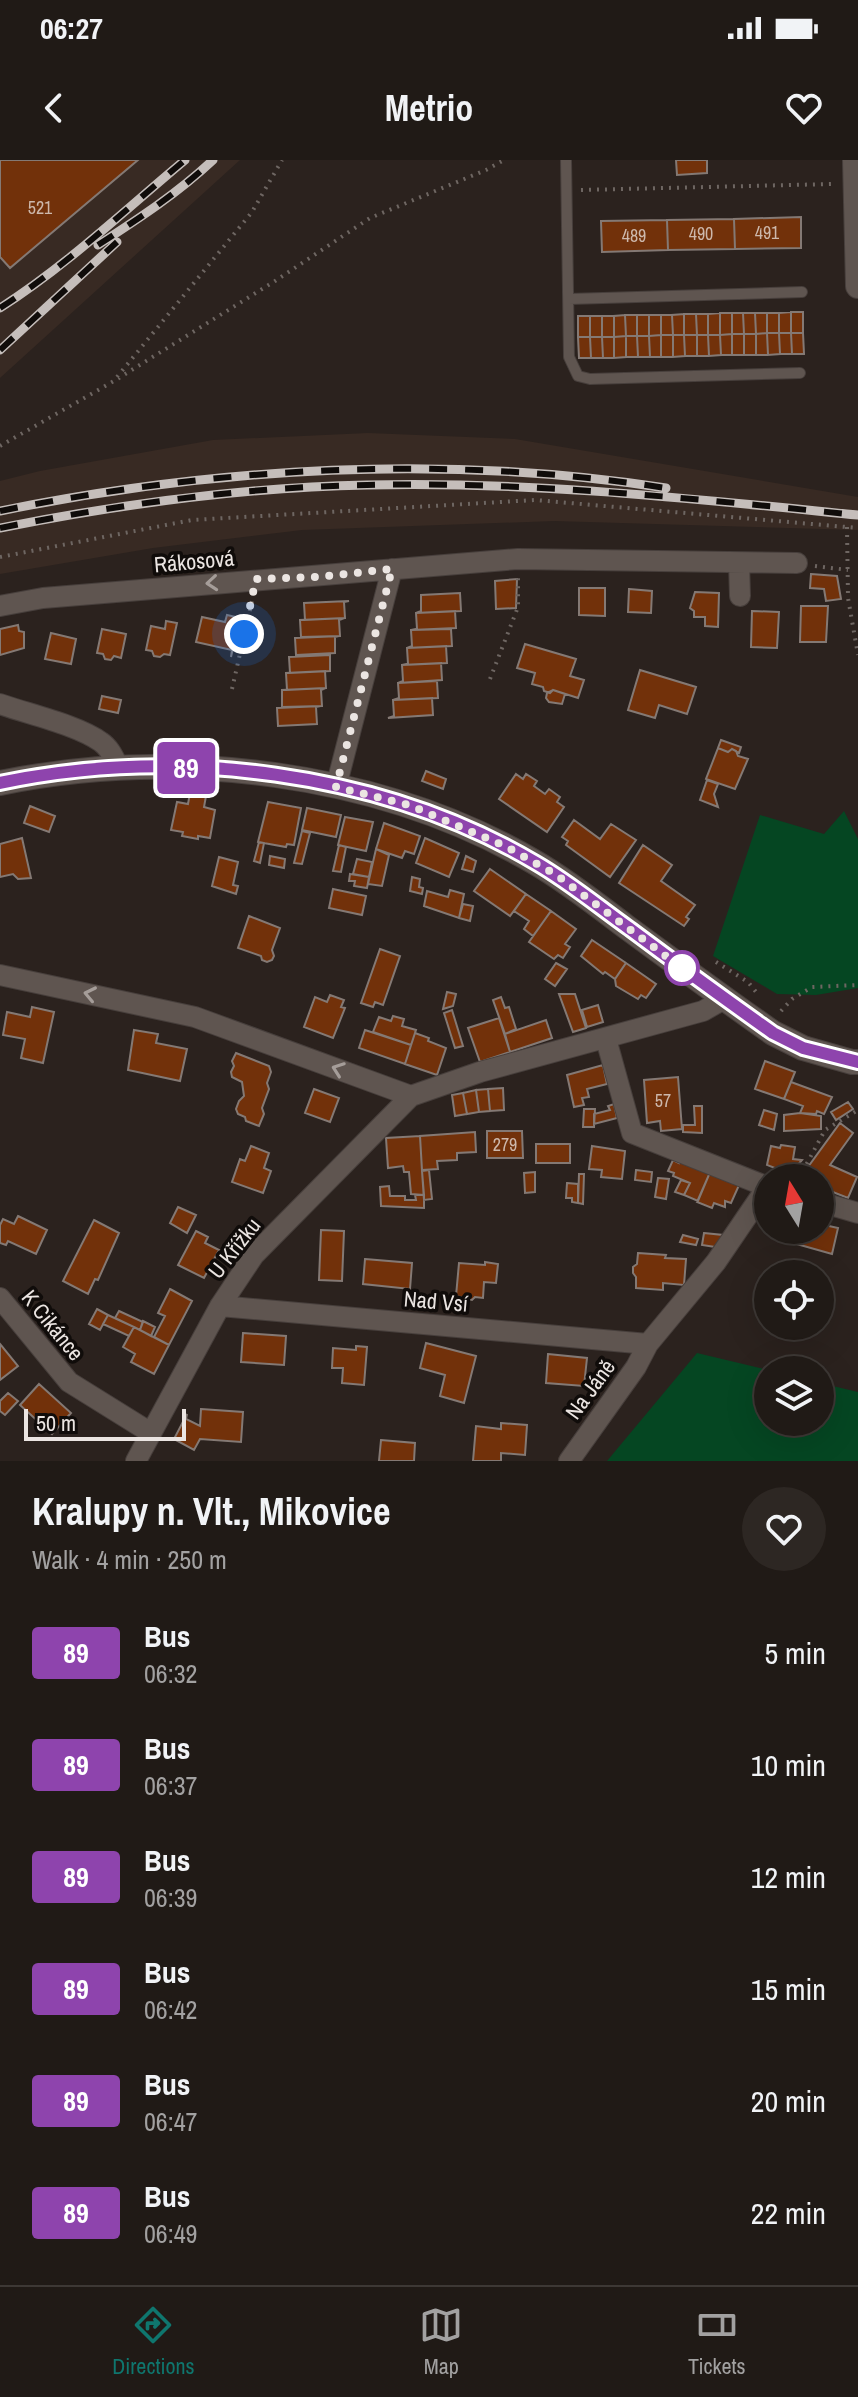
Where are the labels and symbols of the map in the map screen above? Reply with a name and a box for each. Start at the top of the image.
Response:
house number: 521 [28,195,53,220]
house number: 491 [755,220,780,245]
house number: 490 [689,221,713,246]
house number: 489 [622,223,646,248]
street label: Rákosová [153,543,235,579]
one-way arrow [205,574,218,591]
your location [224,614,264,654]
line badge: 89 [150,742,222,794]
unlabelled marker [665,951,699,985]
one-way arrow [84,986,97,1003]
one-way arrow [332,1062,346,1079]
house number: 57 [655,1088,671,1113]
house number: 279 [493,1132,517,1157]
north arrow [754,1164,834,1244]
street label: U Křížku [201,1212,267,1284]
street label: K Cikánce [15,1283,91,1367]
street label: Nad Vsí [403,1283,470,1319]
street label: Na Jáně [558,1353,622,1425]
scale bar [24,1405,186,1441]

